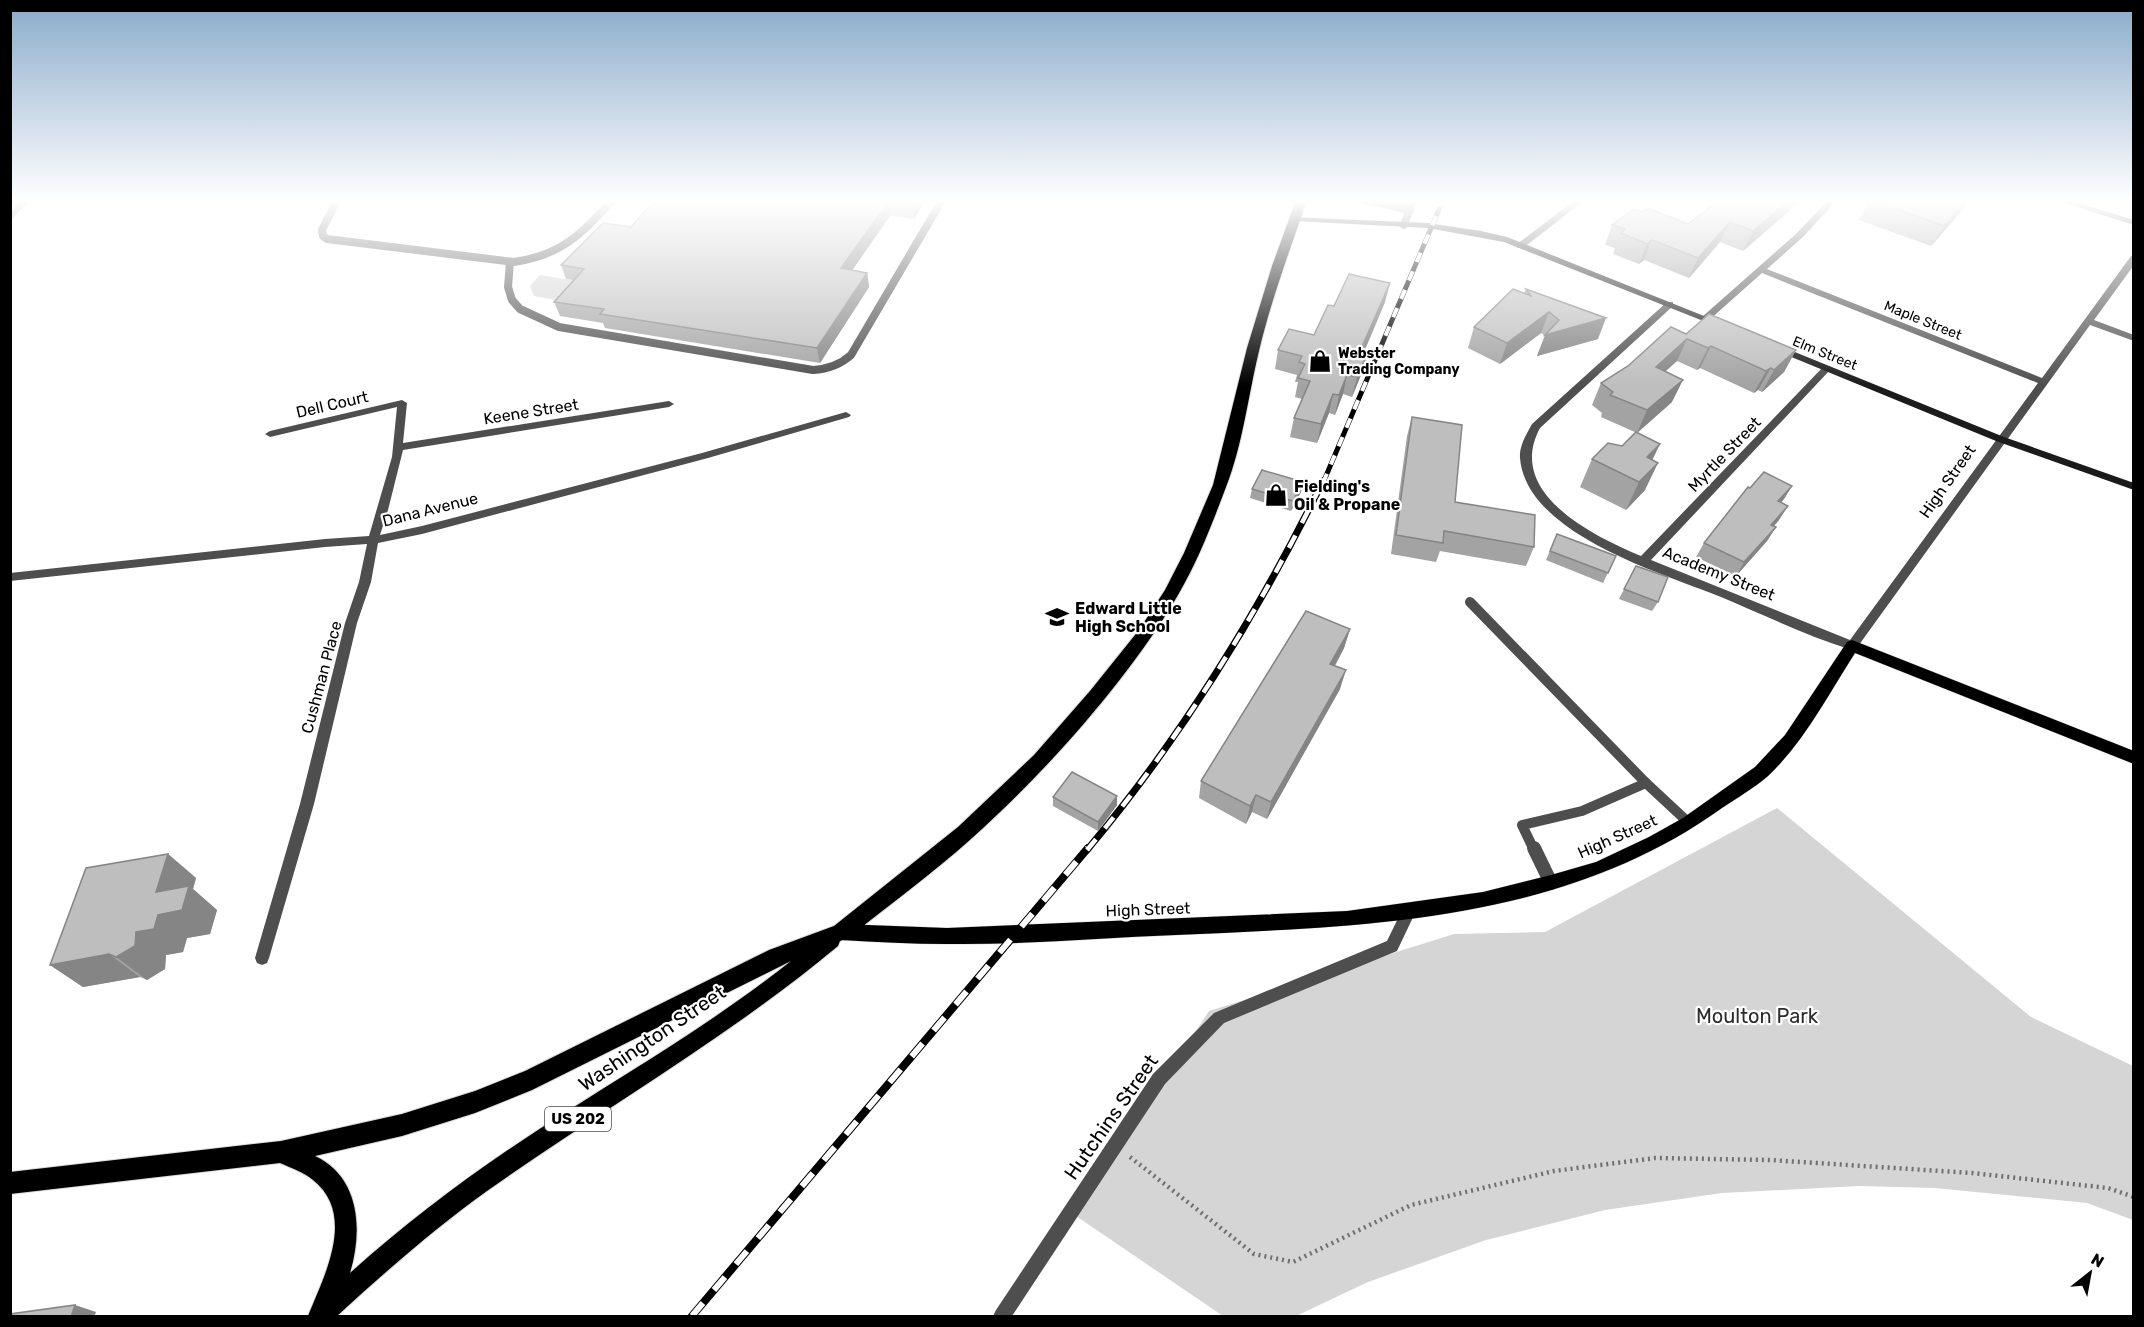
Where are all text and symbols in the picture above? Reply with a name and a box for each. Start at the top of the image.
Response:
street label: Maple Street [1881,297,1965,344]
street label: Elm Street [1790,333,1860,374]
place label: Webster Trading Company [1338,345,1460,378]
shop icon: Webster Trading Company [1307,348,1333,374]
street label: Dell Court [294,387,370,422]
street label: Keene Street [482,395,580,428]
street label: Myrtle Street [1684,413,1765,496]
street label: High Street [1915,441,1980,521]
place label: Fielding's Oil & Propane [1294,477,1400,514]
shop icon: Fielding's Oil & Propane [1263,482,1289,508]
street label: Dana Avenue [380,488,480,531]
street label: Academy Street [1660,542,1778,605]
place label: Edward Little High School [1075,599,1182,636]
school or university icon: Edward Little High School [1044,604,1070,630]
street label: Cushman Place [297,619,346,735]
street label: High Street [1575,811,1660,862]
street label: High Street [1105,899,1191,920]
street label: Washington Street [574,980,730,1096]
park label: Moulton Park [1696,1004,1819,1028]
street label: Hutchins Street [1059,1050,1163,1184]
road number: US 202 [545,1107,611,1131]
north arrow [2060,1243,2120,1303]
text: N [2088,1249,2107,1272]

